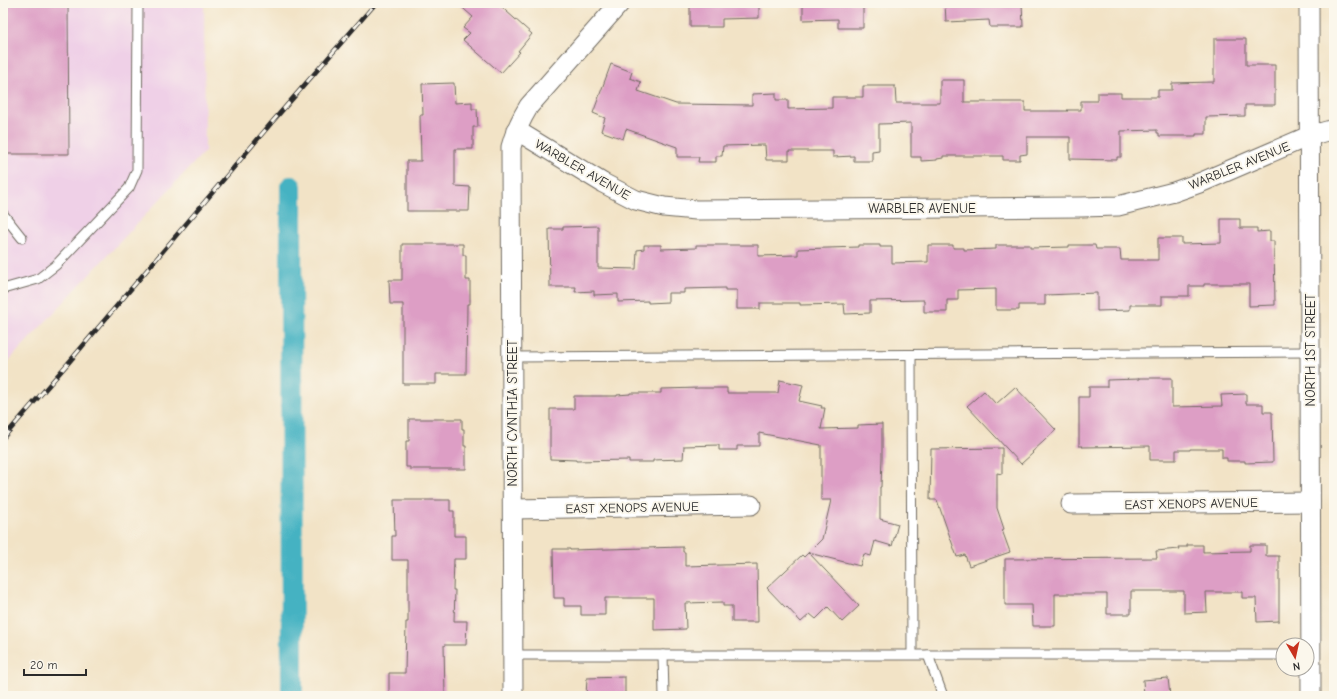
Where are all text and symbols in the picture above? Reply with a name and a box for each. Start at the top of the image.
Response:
street label: WARBLER AVENUE [532,136,633,203]
street label: WARBLER AVENUE [1187,138,1292,193]
street label: WARBLER AVENUE [868,201,976,216]
street label: NORTH 1ST STREET [1303,293,1318,406]
street label: NORTH CYNTHIA STREET [505,339,520,486]
street label: EAST XENOPS AVENUE [1124,495,1258,512]
street label: EAST XENOPS AVENUE [565,499,699,516]
north arrow [1275,637,1315,677]
scale bar [24,651,86,677]
text: 20 m [30,658,58,672]
text: N [1292,659,1301,673]

